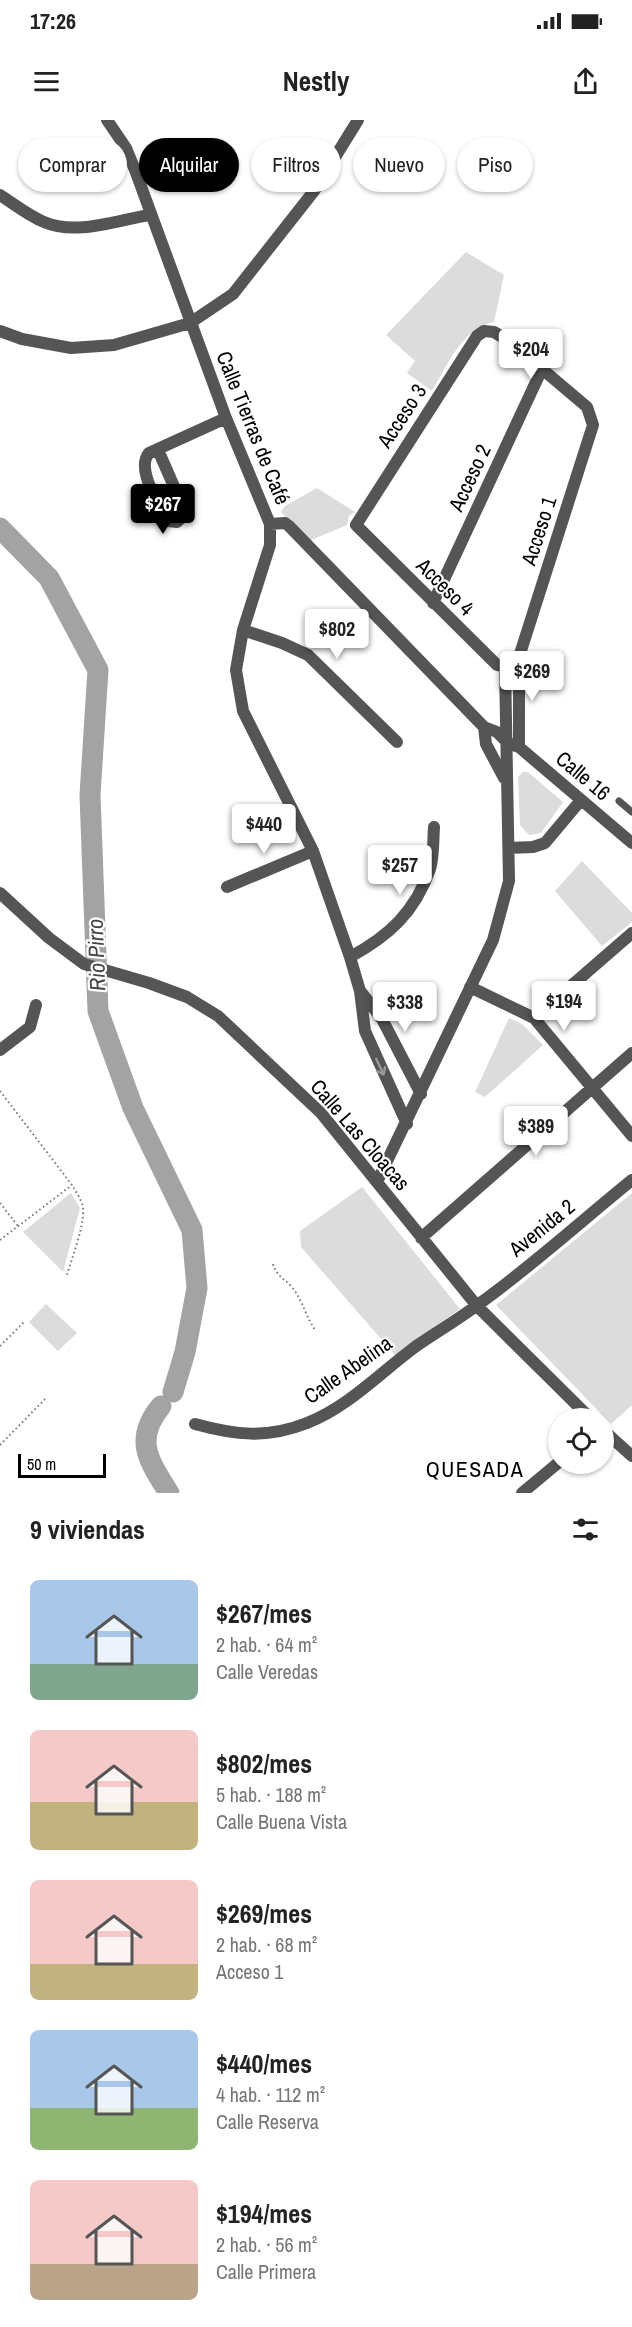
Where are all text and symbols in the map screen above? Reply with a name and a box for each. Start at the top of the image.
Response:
text: 17:26 [30,6,76,36]
text: Nestly [283,63,349,99]
icon: menu [30,65,63,98]
icon: share [569,65,602,98]
chip: Comprar [18,138,127,192]
chip: Alquilar [139,138,239,192]
chip: Filtros [251,138,341,192]
chip: Nuevo [353,138,445,192]
chip: Piso [457,138,533,192]
pin: $204 [495,329,567,380]
text: $204 [513,335,549,362]
street label: Calle Tierras de Café [209,347,297,509]
street label: Acceso 3 [370,378,433,454]
street label: Acceso 2 [441,440,498,517]
pin: $267 [127,484,199,535]
text: $267 [145,490,181,517]
street label: Acceso 1 [513,492,563,570]
street label: Acceso 4 [409,551,481,622]
pin: $802 [301,609,373,660]
text: $802 [319,615,355,642]
pin: $269 [496,651,568,702]
text: $269 [514,657,550,684]
street label: Calle 16 [550,744,617,807]
pin: $440 [228,804,300,855]
text: $440 [246,810,282,837]
pin: $257 [364,845,436,896]
text: $257 [382,851,418,878]
water label: Rio Pirro [80,918,112,992]
pin: $194 [528,981,600,1032]
pin: $338 [369,982,441,1033]
text: $194 [546,987,582,1014]
text: $338 [387,988,423,1015]
one-way arrow [375,1057,387,1075]
street label: Calle Las Cloacas [304,1073,417,1197]
pin: $389 [500,1106,572,1157]
text: $389 [518,1112,554,1139]
street label: Avenida 2 [502,1192,581,1264]
street label: Calle Abelina [298,1328,398,1411]
map controls [548,1408,614,1474]
button: locate [548,1408,614,1474]
scale bar [18,1451,106,1478]
text: 50 m [27,1453,56,1475]
district label: QUESADA [426,1454,524,1484]
text: 9 viviendas [30,1512,145,1547]
icon: filters [569,1513,602,1546]
text: $267/mes [216,1596,312,1631]
icon: home [78,1604,150,1676]
text: 2 hab. · 64 m² [216,1631,317,1658]
text: Calle Veredas [216,1658,318,1685]
text: $802/mes [216,1746,312,1781]
icon: home [78,1754,150,1826]
text: 5 hab. · 188 m² [216,1781,326,1808]
text: Calle Buena Vista [216,1808,347,1835]
text: $269/mes [216,1896,312,1931]
icon: home [78,1904,150,1976]
text: 2 hab. · 68 m² [216,1931,317,1958]
text: Acceso 1 [216,1958,283,1985]
text: $440/mes [216,2046,312,2081]
icon: home [78,2054,150,2126]
text: 4 hab. · 112 m² [216,2081,325,2108]
text: Calle Reserva [216,2108,319,2135]
text: $194/mes [216,2196,312,2231]
icon: home [78,2204,150,2276]
text: 2 hab. · 56 m² [216,2231,317,2258]
text: Calle Primera [216,2258,316,2285]

